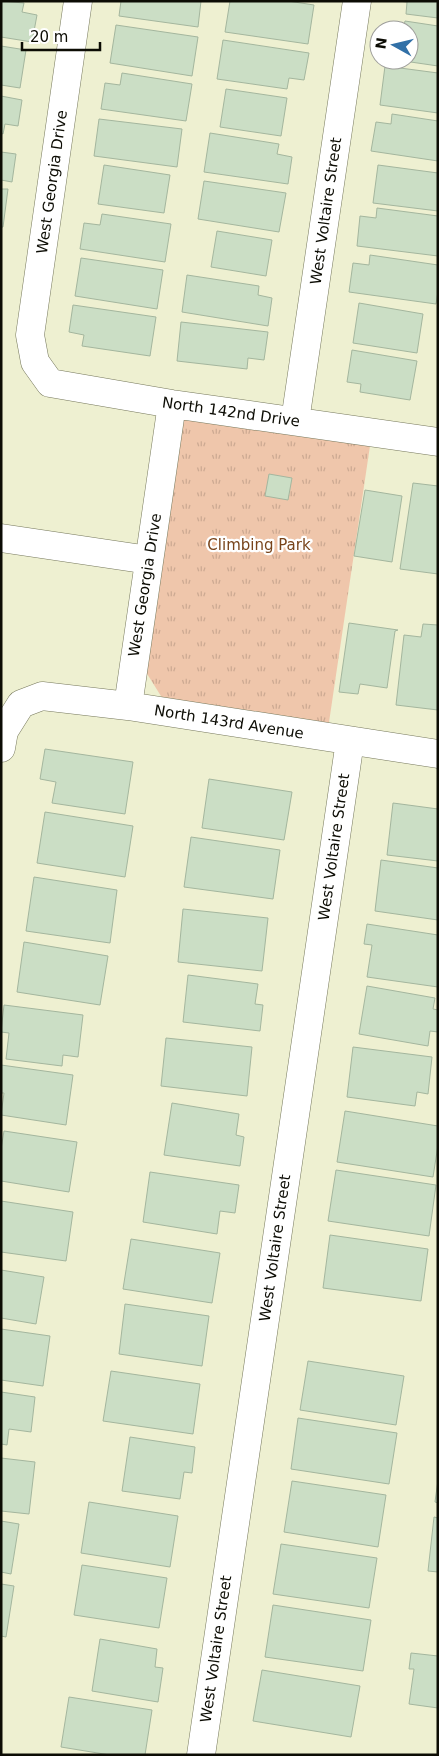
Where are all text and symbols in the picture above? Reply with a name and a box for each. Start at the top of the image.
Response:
scale bar [22,20,100,52]
north arrow [369,20,419,70]
text: 20 m [30,28,68,46]
text: N [372,36,390,50]
street label: West Georgia Drive [33,109,71,255]
street label: West Voltaire Street [307,136,345,286]
street label: North 142nd Drive [161,393,301,431]
street label: West Georgia Drive [125,512,165,658]
park label: Climbing Park [207,536,311,554]
street label: North 143rd Avenue [153,701,305,743]
street label: West Voltaire Street [315,772,353,922]
street label: West Voltaire Street [256,1173,294,1323]
street label: West Voltaire Street [197,1574,235,1724]

